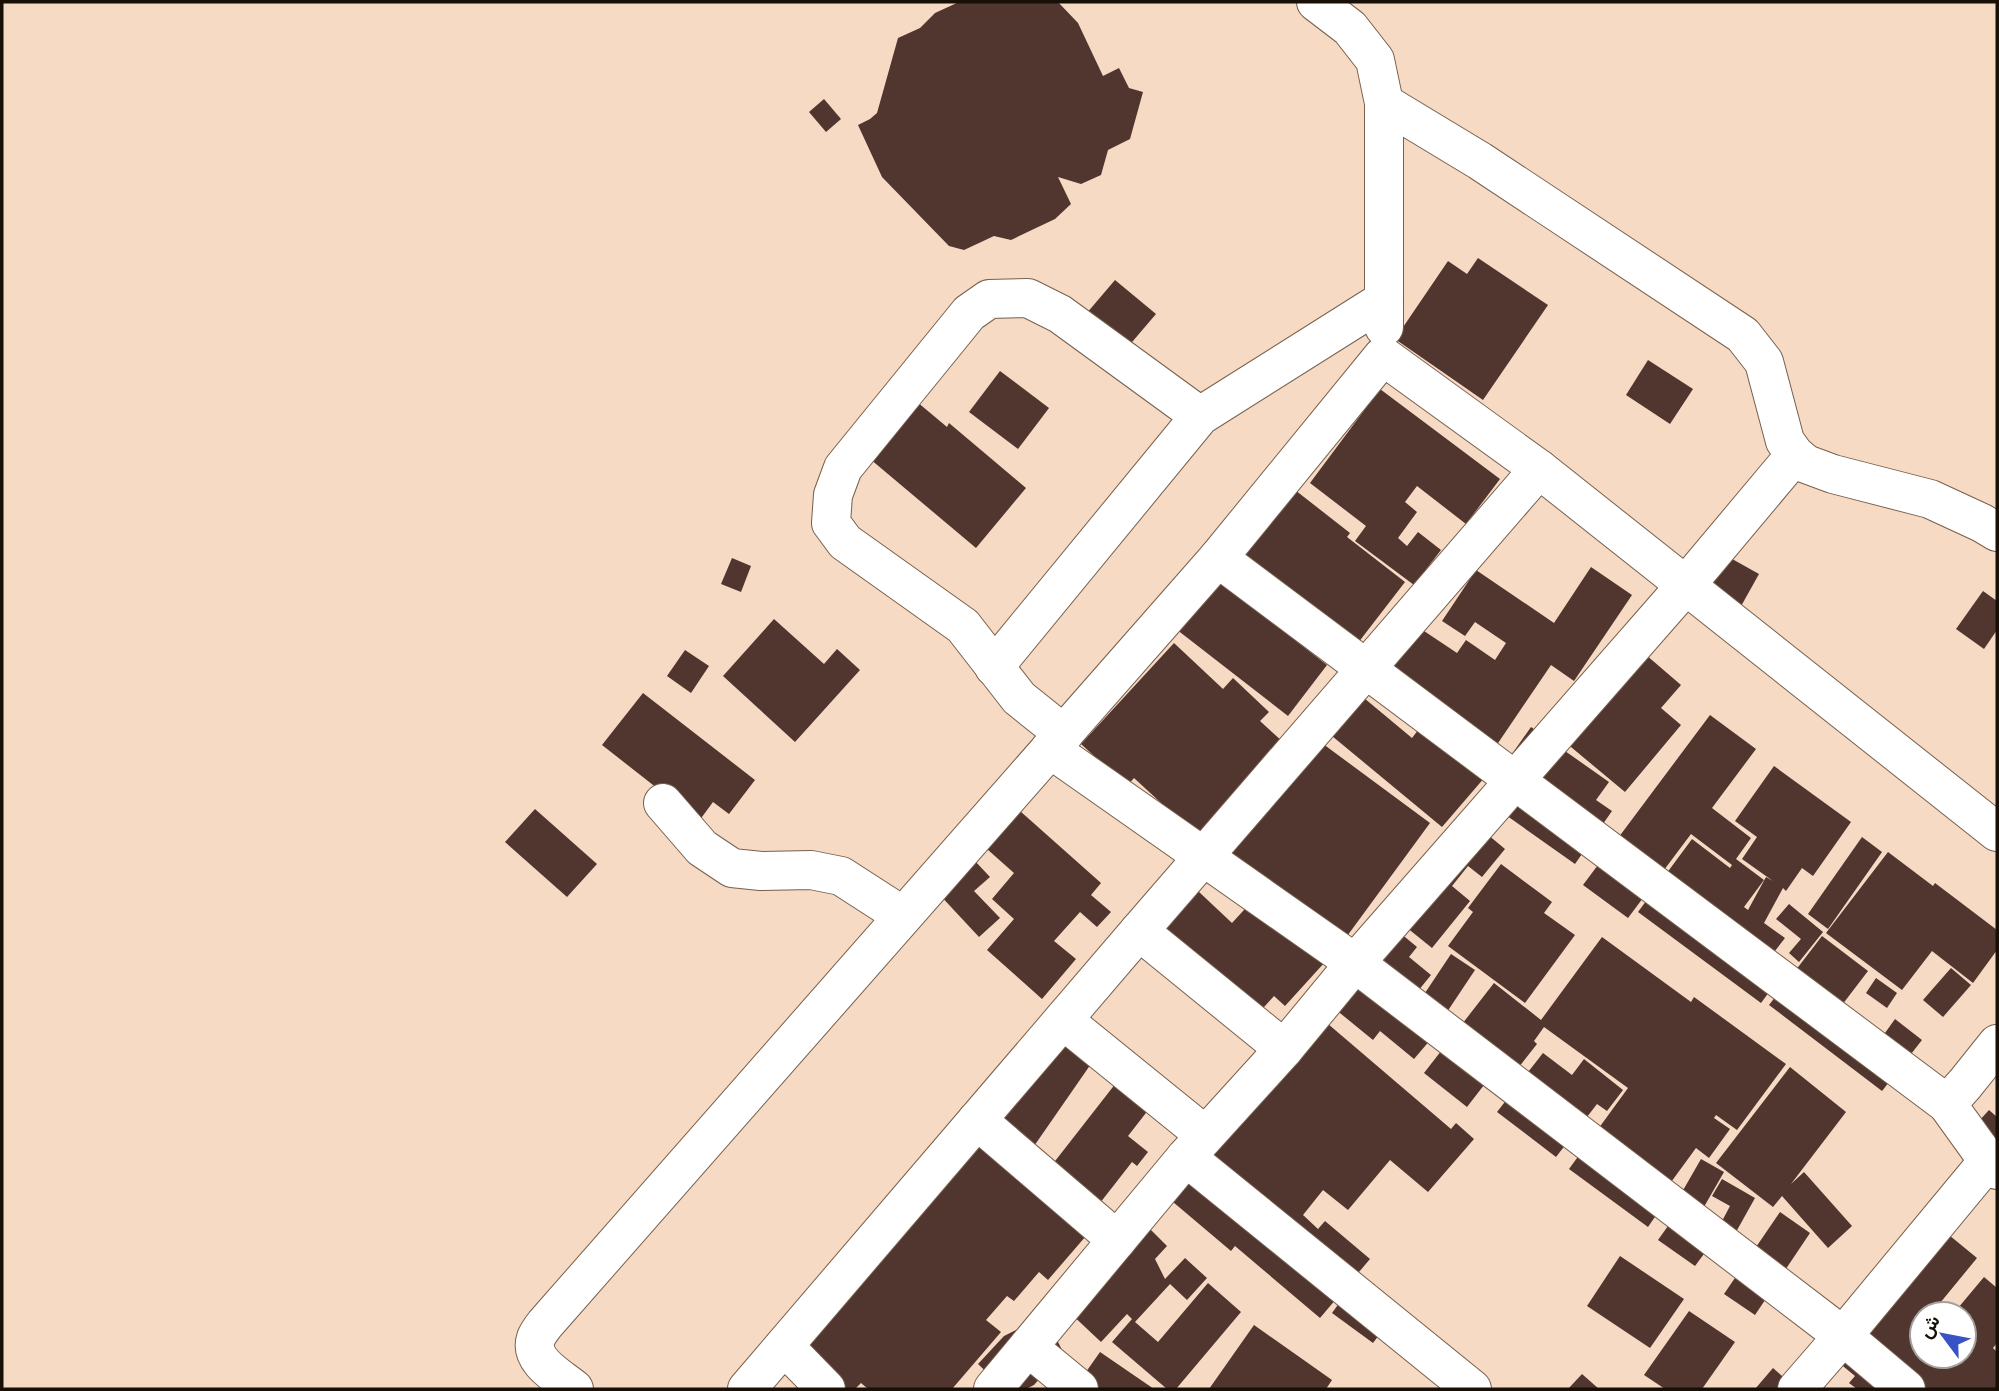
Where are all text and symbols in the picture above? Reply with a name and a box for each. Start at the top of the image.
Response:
north arrow [1908,1300,1978,1370]
text: ش [1912,1310,1945,1342]

